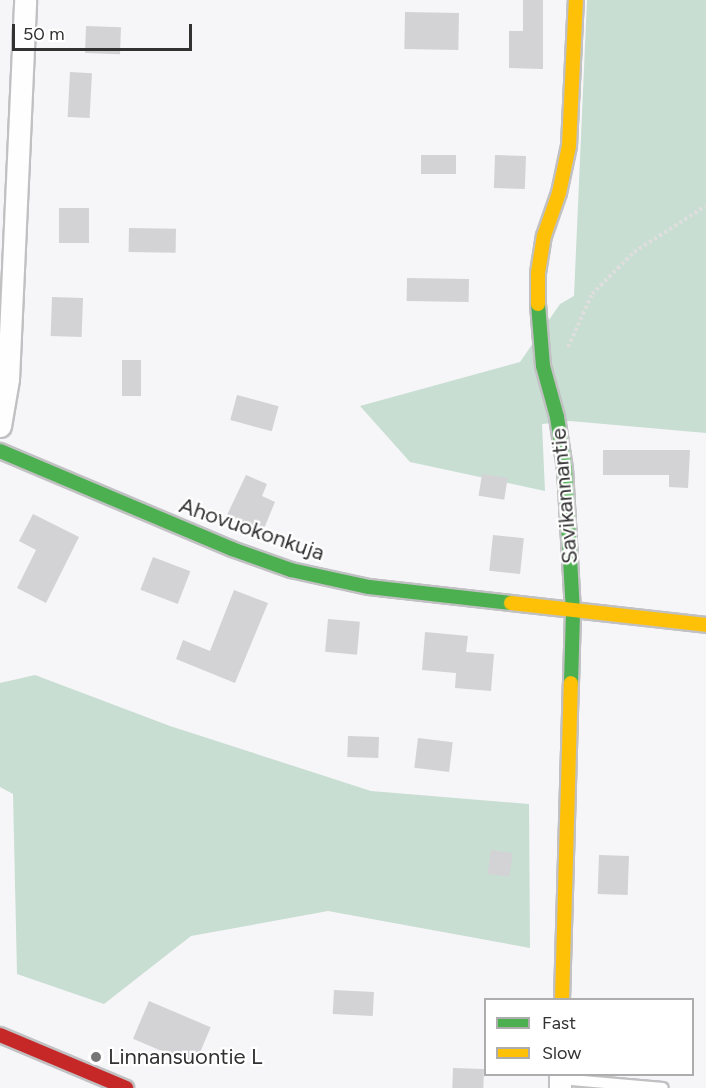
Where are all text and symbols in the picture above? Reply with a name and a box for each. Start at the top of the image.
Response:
scale bar [15,12,195,50]
text: 50 m [23,23,65,45]
street label: Savikannantie [545,427,583,565]
street label: Ahovuokonkuja [176,492,328,566]
legend [484,998,694,1076]
text: Fast [542,1012,576,1034]
text: Slow [542,1042,581,1064]
place label: Linnansuontie L [108,1044,262,1070]
marker: Linnansuontie L [89,1050,103,1064]

